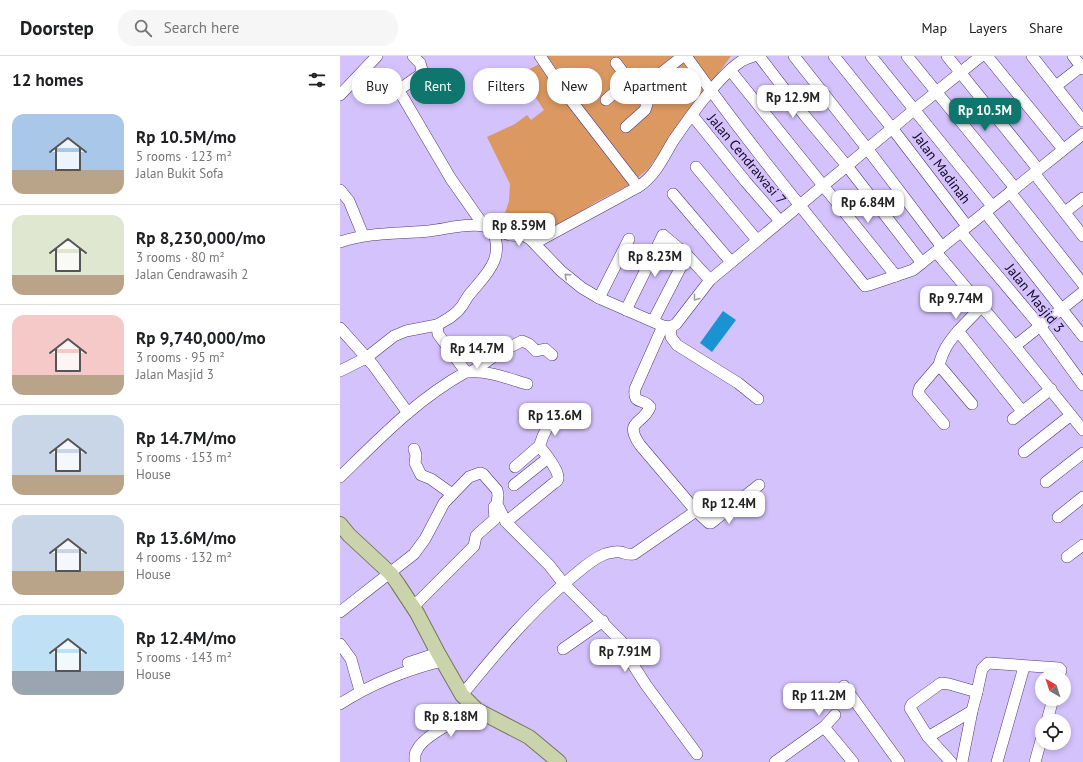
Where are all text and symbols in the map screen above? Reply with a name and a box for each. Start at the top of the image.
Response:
search box [118,10,398,46]
text: Doorstep [20,16,94,40]
icon: search [132,17,154,39]
text: Search here [164,18,240,37]
text: Map [921,19,947,37]
text: Layers [969,19,1007,37]
text: Share [1029,19,1063,37]
chip: Buy [352,68,402,104]
chip: Rent [410,68,465,104]
chip: Filters [473,68,539,104]
chip: New [547,68,602,104]
chip: Apartment [610,68,701,104]
text: 12 homes [12,69,83,91]
icon: filters [306,69,328,91]
pin: Rp 12.9M [752,85,834,119]
text: Rp 12.9M [766,89,820,106]
pin: Rp 10.5M [944,98,1026,132]
text: Rp 10.5M [958,102,1012,119]
street label: Jalan Cendrawasi 7 [703,109,790,208]
text: Rp 10.5M/mo [136,126,236,148]
street label: Jalan Madinah [909,128,975,207]
icon: home [44,130,92,178]
text: 5 rooms · 123 m² [136,148,232,165]
text: Jalan Bukit Sofa [136,165,224,182]
pin: Rp 6.84M [827,190,909,224]
text: Rp 6.84M [841,194,895,211]
pin: Rp 8.59M [478,213,560,247]
text: Rp 8.59M [492,217,546,234]
text: Rp 8,230,000/mo [136,227,266,249]
icon: home [44,231,92,279]
pin: Rp 8.23M [614,244,696,278]
text: Rp 8.23M [628,248,682,265]
text: 3 rooms · 80 m² [136,249,225,266]
street label: Jalan Masjid 3 [1001,259,1068,336]
text: Jalan Cendrawasih 2 [136,266,248,283]
one-way arrow [564,274,572,281]
pin: Rp 9.74M [915,286,997,320]
text: Rp 9.74M [929,290,983,307]
one-way arrow [694,294,701,301]
text: Rp 9,740,000/mo [136,327,266,349]
icon: home [44,331,92,379]
pin: Rp 14.7M [436,336,518,370]
text: Rp 14.7M [450,340,504,357]
text: 3 rooms · 95 m² [136,349,225,366]
text: Jalan Masjid 3 [136,366,214,383]
pin: Rp 13.6M [514,403,596,437]
text: Rp 13.6M [528,407,582,424]
text: Rp 14.7M/mo [136,427,236,449]
icon: home [44,431,92,479]
text: 5 rooms · 153 m² [136,449,232,466]
text: House [136,466,171,483]
pin: Rp 12.4M [688,491,770,525]
text: Rp 12.4M [702,495,756,512]
text: Rp 13.6M/mo [136,527,236,549]
icon: home [44,531,92,579]
text: 4 rooms · 132 m² [136,549,232,566]
text: House [136,566,171,583]
text: Rp 12.4M/mo [136,627,236,649]
icon: home [44,631,92,679]
pin: Rp 7.91M [584,639,666,673]
text: Rp 7.91M [599,643,651,660]
text: 5 rooms · 143 m² [136,649,232,666]
text: House [136,666,171,683]
north arrow [1035,670,1071,706]
map controls [1035,670,1071,750]
pin: Rp 11.2M [778,683,860,717]
text: Rp 11.2M [792,687,846,704]
pin: Rp 8.18M [410,704,492,738]
text: Rp 8.18M [424,708,478,725]
button: locate [1035,714,1071,750]

